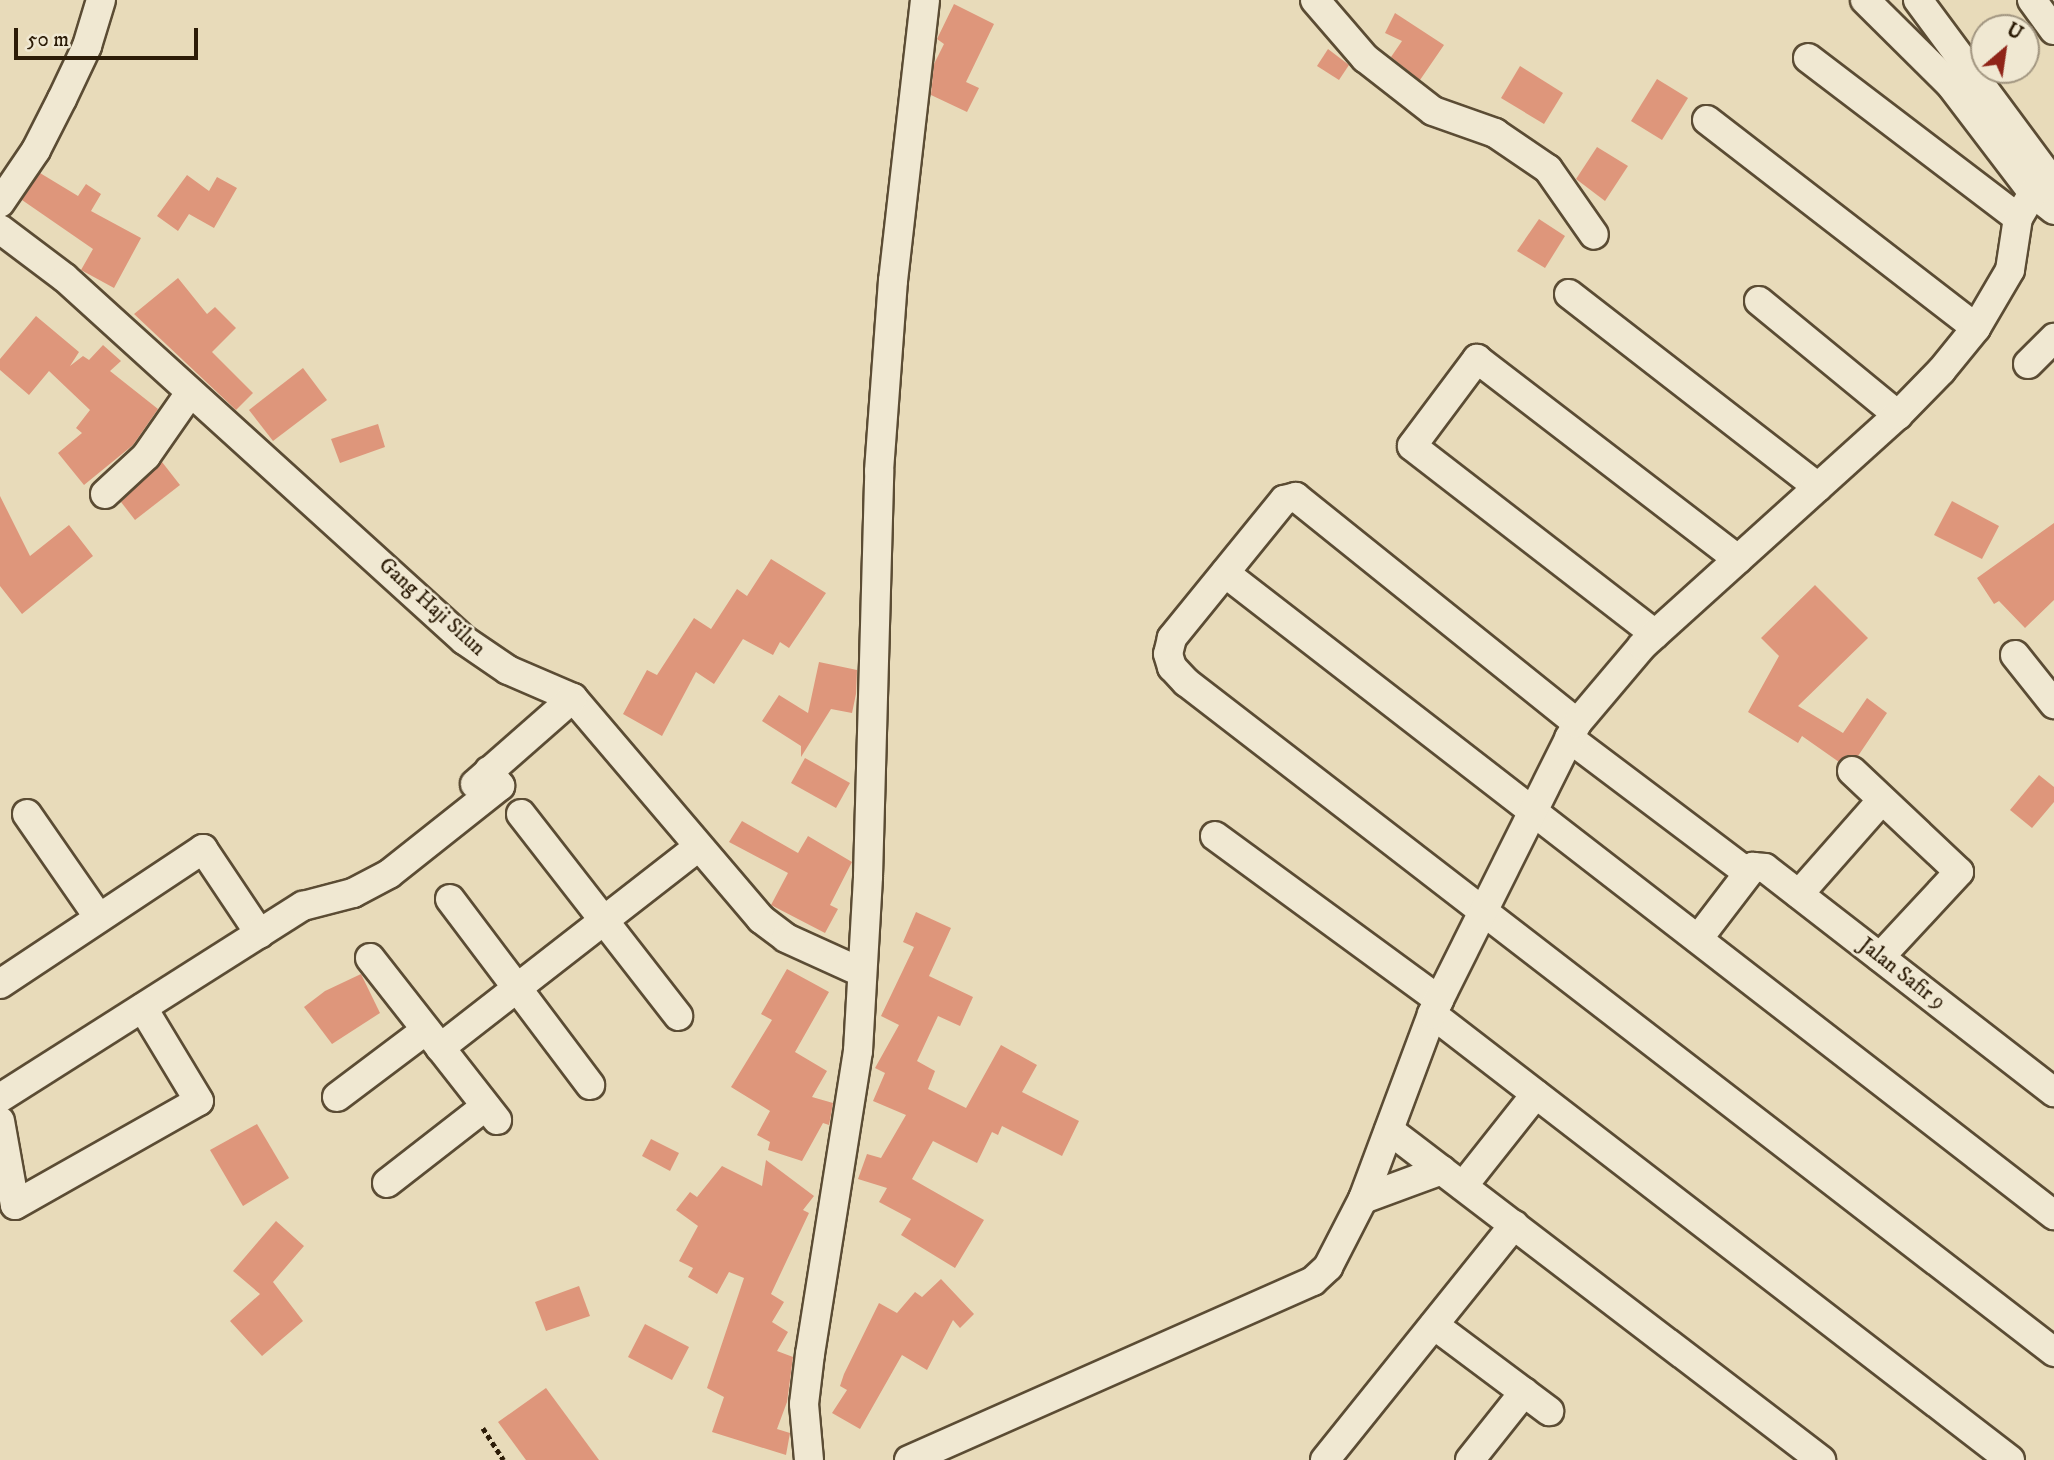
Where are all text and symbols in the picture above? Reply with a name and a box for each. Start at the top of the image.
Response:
scale bar [18,14,201,58]
north arrow [1970,14,2040,84]
text: U [2002,18,2026,46]
text: 50 m [27,27,69,53]
street label: Gang Haji Silun [374,553,490,661]
street label: Jalan Safir 9 [1854,933,1950,1015]

